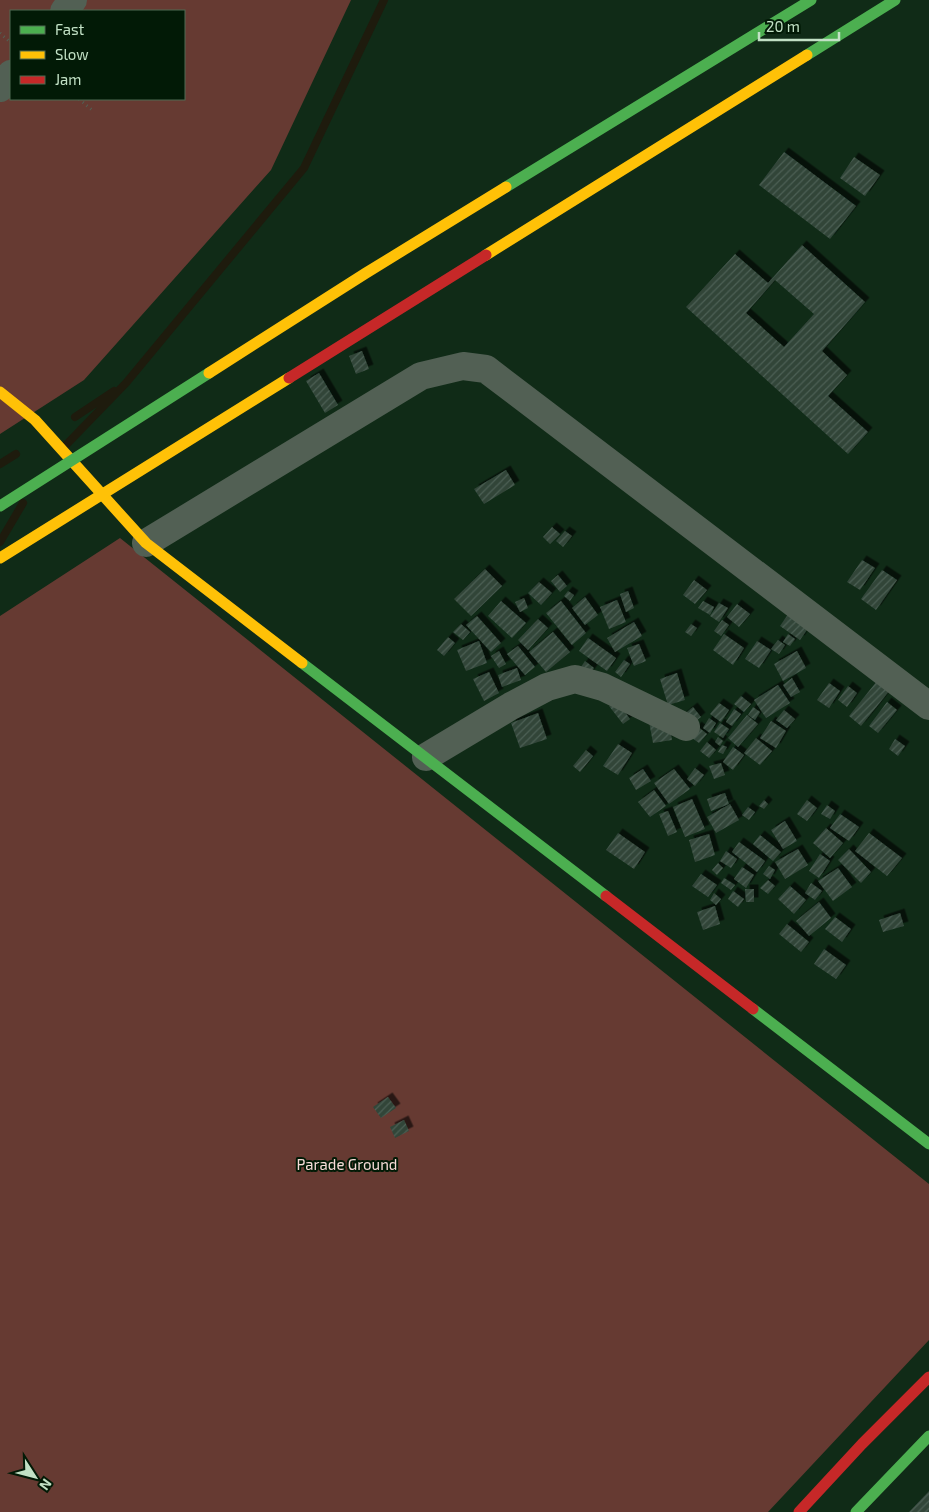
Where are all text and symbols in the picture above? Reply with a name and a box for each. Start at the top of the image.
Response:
legend [10,10,185,100]
scale bar [759,10,839,42]
text: 20 m [766,17,800,35]
text: Fast [55,20,85,38]
text: Slow [55,45,89,63]
text: Jam [55,70,81,88]
park label: Parade Ground [297,1155,397,1173]
north arrow [10,1452,60,1502]
text: N [36,1476,56,1494]

